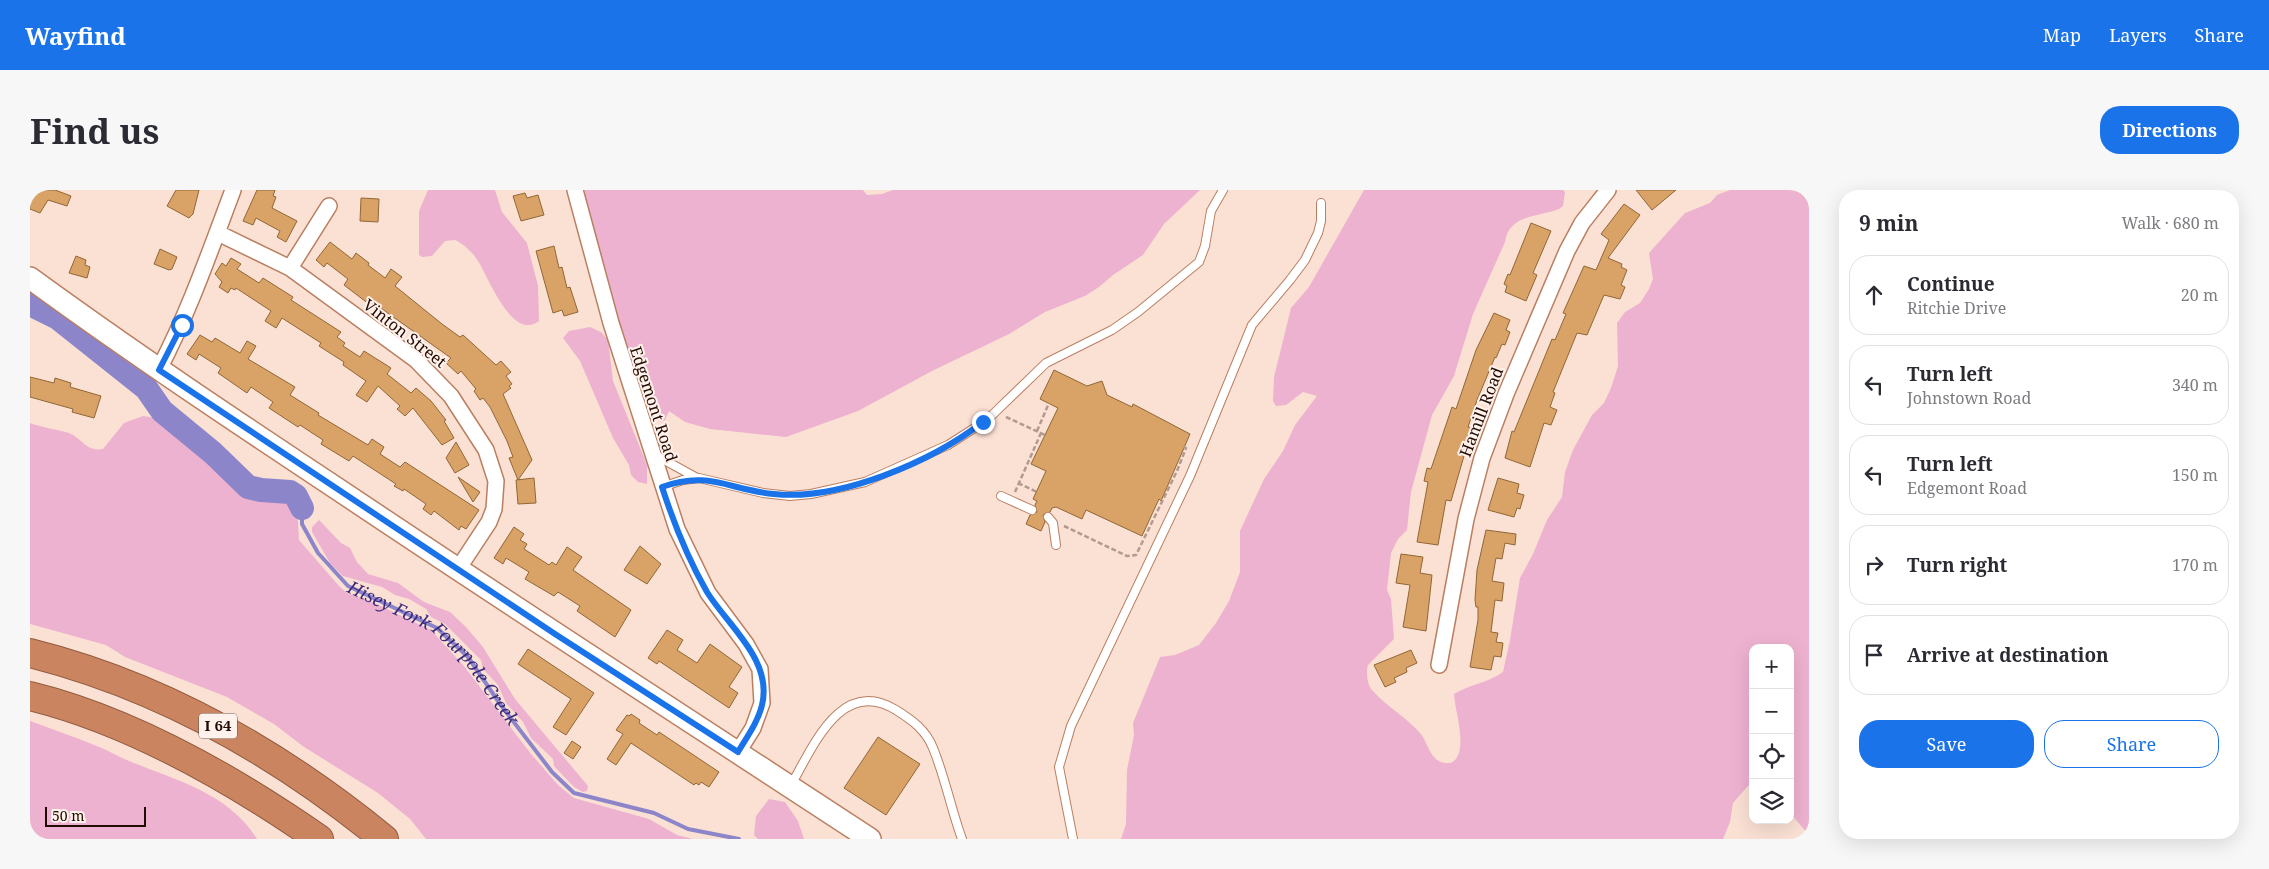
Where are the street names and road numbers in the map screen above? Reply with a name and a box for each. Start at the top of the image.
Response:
street label: Vinton Street [359,293,452,373]
street label: Edgemont Road [625,344,683,465]
street label: Hamill Road [1454,364,1508,460]
road number: I 64 [199,714,237,738]

